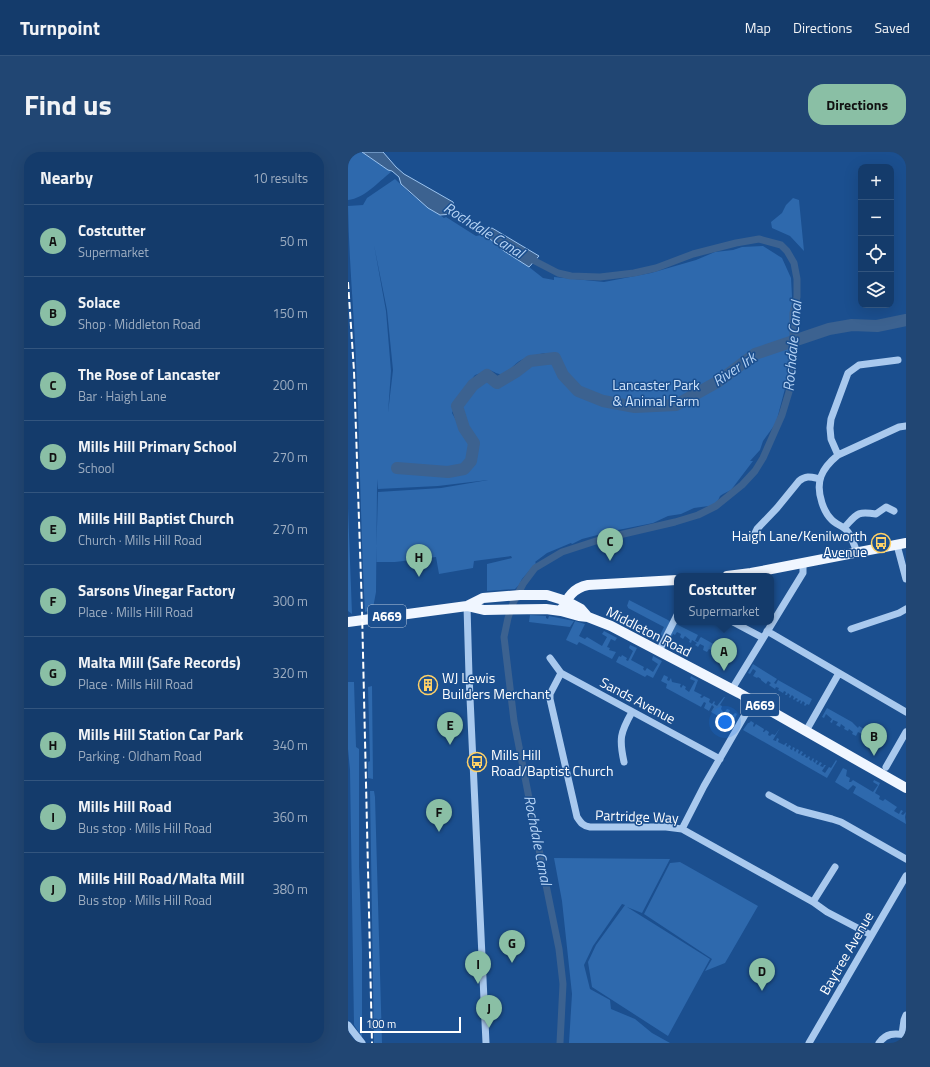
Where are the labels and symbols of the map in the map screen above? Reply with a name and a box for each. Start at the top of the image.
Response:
water label: Rochdale Canal [439,196,530,265]
water label: Rochdale Canal [777,298,808,392]
water label: River Irk [708,345,762,392]
park label: Lancaster Park & Animal Farm [612,374,700,411]
place label: Haigh Lane/Kenilworth Avenue [732,525,867,562]
pin: C [597,528,623,561]
bus stop icon: Haigh Lane/Kenilworth Avenue [870,532,892,554]
pin: H [406,544,432,577]
street label: Middleton Road [603,601,695,661]
road number: A669 [368,605,406,627]
pin: A [711,638,737,671]
place label: WJ Lewis Builders Merchant [442,667,550,704]
street label: Sands Avenue [596,671,680,729]
building icon: WJ Lewis Builders Merchant [417,674,439,696]
road number: A669 [741,694,779,716]
pin: E [437,712,463,745]
your location [715,712,735,732]
pin: B [861,723,887,756]
place label: Mills Hill Road/Baptist Church [491,744,613,781]
bus stop icon: Mills Hill Road/Baptist Church [466,751,488,773]
water label: Rochdale Canal [518,793,558,889]
pin: F [426,799,452,832]
street label: Partridge Way [595,804,679,828]
street label: Baytree Avenue [814,907,878,999]
pin: G [499,930,525,963]
pin: I [465,951,491,984]
pin: D [749,958,775,991]
pin: J [476,995,502,1028]
scale bar [360,1015,461,1034]

